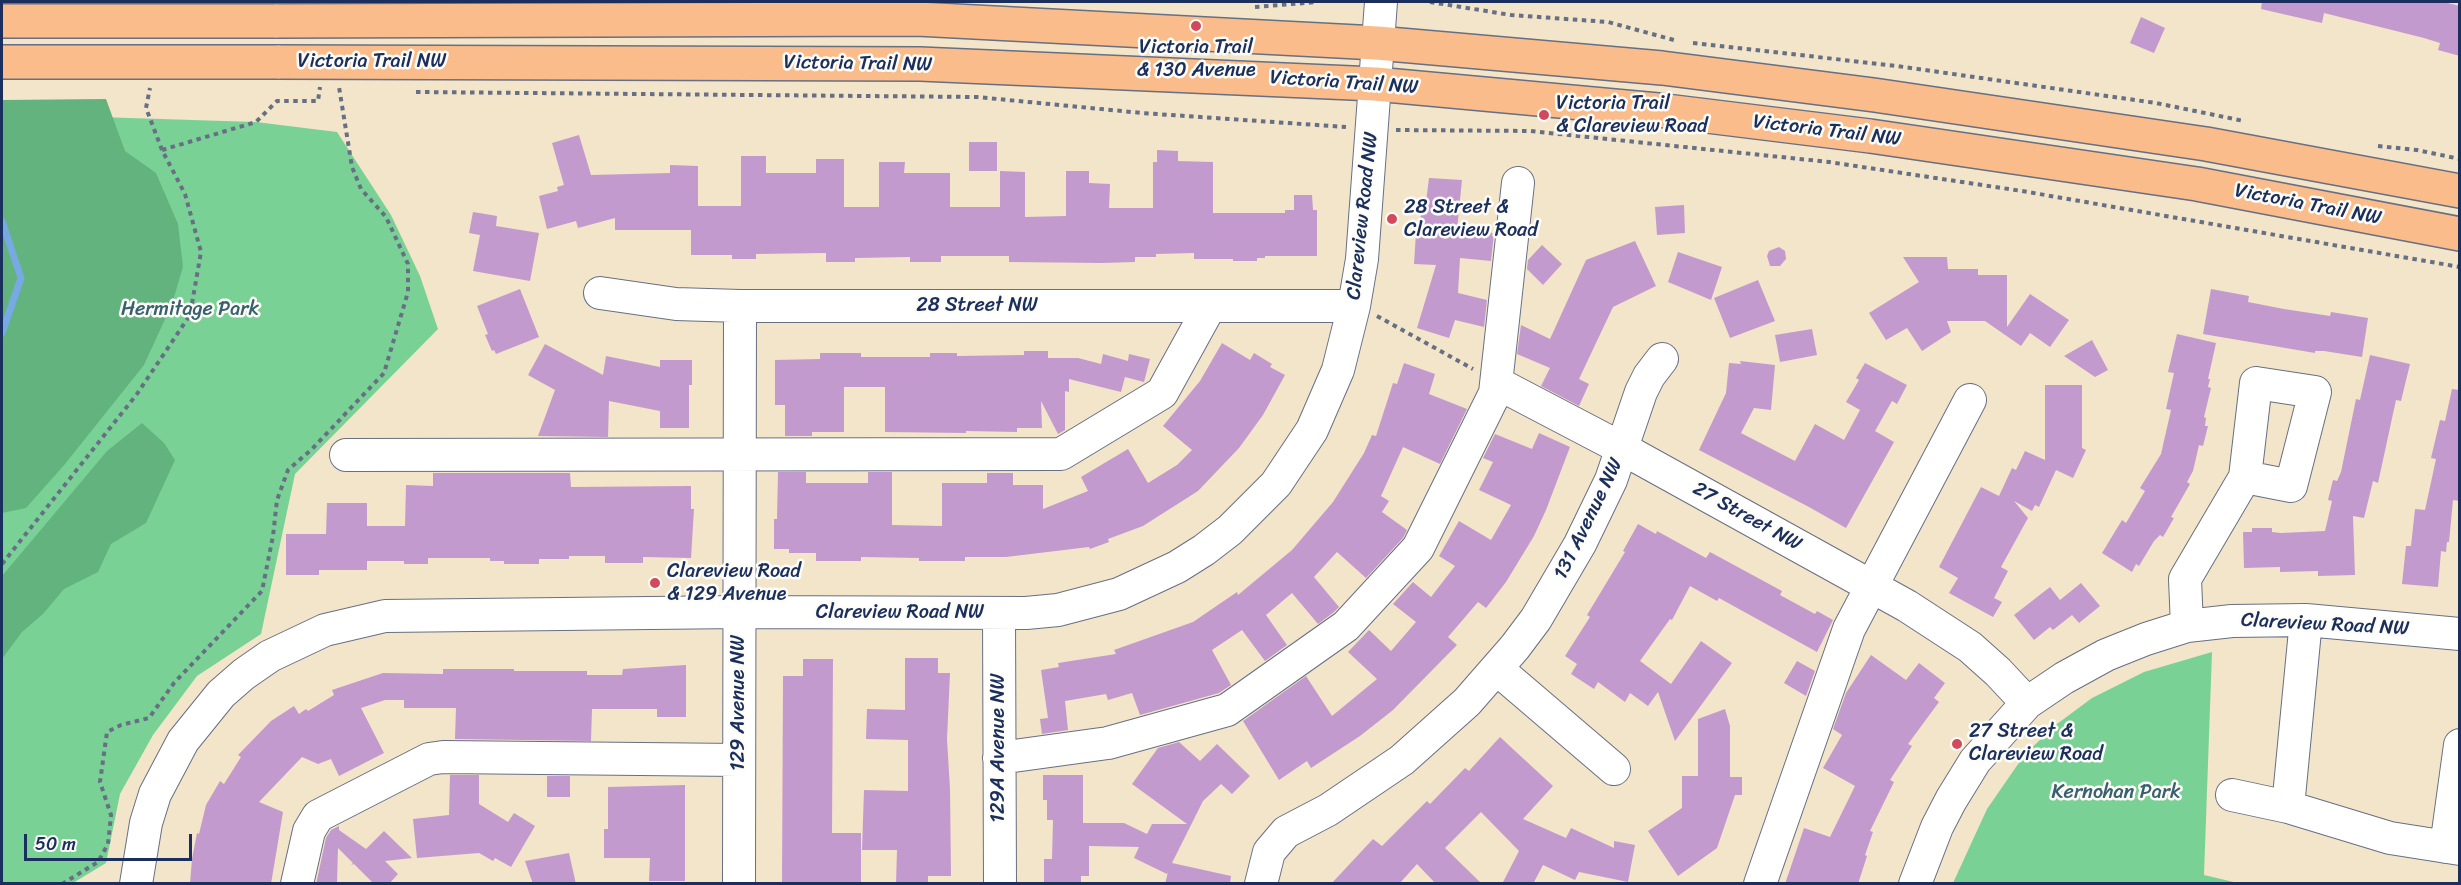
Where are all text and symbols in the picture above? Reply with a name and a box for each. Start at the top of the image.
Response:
marker: Victoria Trail & 130 Avenue [1189,19,1203,33]
place label: Victoria Trail & 130 Avenue [1136,36,1256,83]
street label: Victoria Trail NW [298,50,446,74]
street label: Victoria Trail NW [783,51,933,77]
street label: Victoria Trail NW [1269,66,1419,100]
place label: Victoria Trail & Clareview Road [1556,92,1708,139]
marker: Victoria Trail & Clareview Road [1537,108,1551,122]
street label: Victoria Trail NW [1752,110,1902,152]
street label: Clareview Road NW [1342,131,1384,301]
street label: Victoria Trail NW [2233,179,2383,231]
place label: 28 Street & Clareview Road [1404,196,1538,243]
marker: 28 Street & Clareview Road [1385,212,1399,226]
street label: 28 Street NW [916,294,1038,318]
park label: Hermitage Park [121,298,259,322]
street label: 131 Avenue NW [1549,454,1629,584]
street label: 27 Street NW [1688,477,1806,557]
place label: Clareview Road & 129 Avenue [667,560,801,607]
marker: Clareview Road & 129 Avenue [648,576,662,590]
street label: Clareview Road NW [816,601,984,625]
street label: Clareview Road NW [2240,609,2410,641]
street label: 129 Avenue NW [727,635,751,771]
street label: 129A Avenue NW [987,673,1011,823]
place label: 27 Street & Clareview Road [1969,720,2103,767]
marker: 27 Street & Clareview Road [1950,737,1964,751]
park label: Kernohan Park [2051,781,2181,805]
scale bar [27,822,195,860]
text: 50 m [35,828,76,860]

